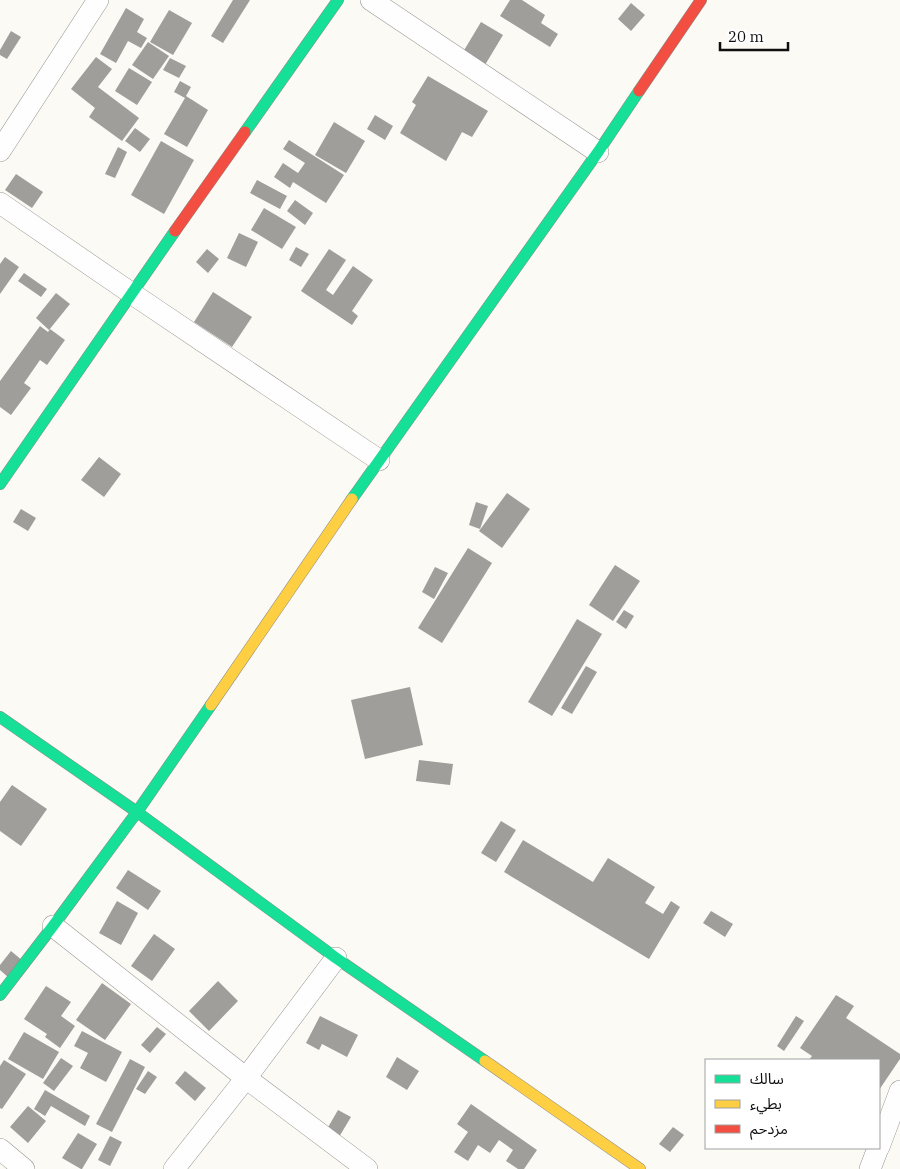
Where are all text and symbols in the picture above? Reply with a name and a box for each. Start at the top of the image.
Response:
scale bar [720,20,788,52]
text: 20 m [728,27,764,46]
legend [705,1059,880,1149]
text: سالك [750,1069,784,1088]
text: بطيء [750,1094,782,1115]
text: مزدحم [750,1119,788,1140]

